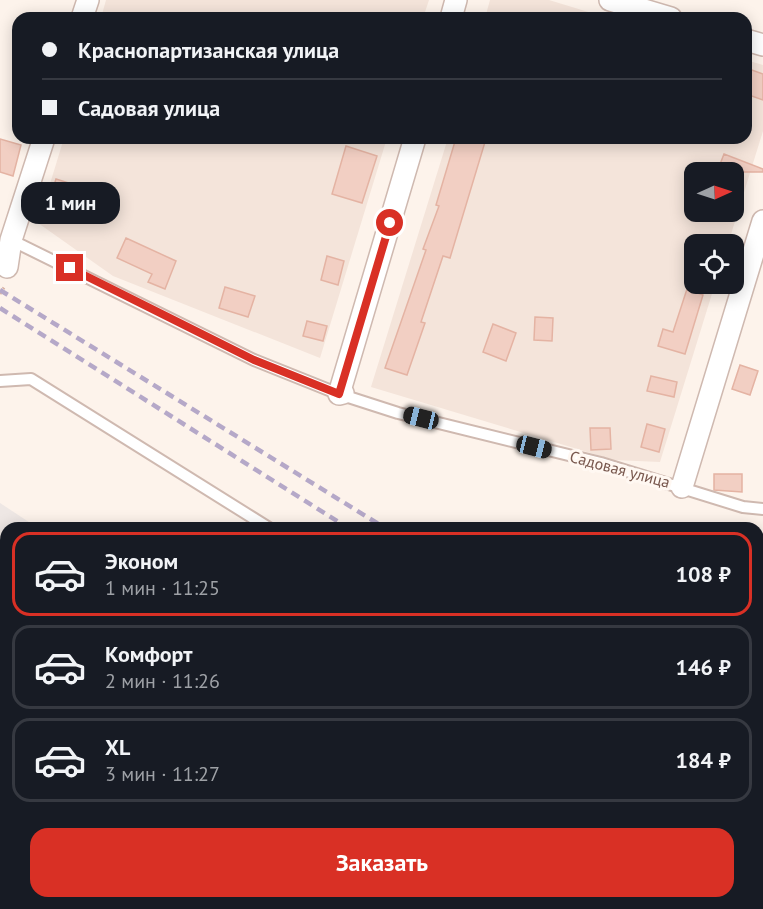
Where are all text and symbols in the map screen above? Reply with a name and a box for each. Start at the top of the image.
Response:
text: Краснопартизанская улица [78,36,339,64]
text: Садовая улица [78,94,220,122]
north arrow [684,162,744,222]
map controls [684,162,744,294]
callout: 1 мин [20,181,119,223]
text: 1 мин [45,190,96,216]
route start [376,209,403,236]
button: locate [684,234,744,294]
route end [56,254,83,281]
car [401,405,441,431]
car [514,434,554,460]
street label: Садовая улица [568,446,672,492]
icon: car [33,547,87,601]
text: Эконом [105,547,178,575]
text: 108 ₽ [676,560,731,588]
text: 1 мин · 11:25 [105,575,220,601]
icon: car [33,640,87,694]
text: Комфорт [105,640,193,668]
text: 146 ₽ [676,653,731,681]
text: 2 мин · 11:26 [105,668,220,694]
icon: car [33,733,87,787]
text: XL [105,733,130,761]
text: 184 ₽ [676,746,731,774]
text: 3 мин · 11:27 [105,761,220,787]
button: Заказать [30,828,734,897]

